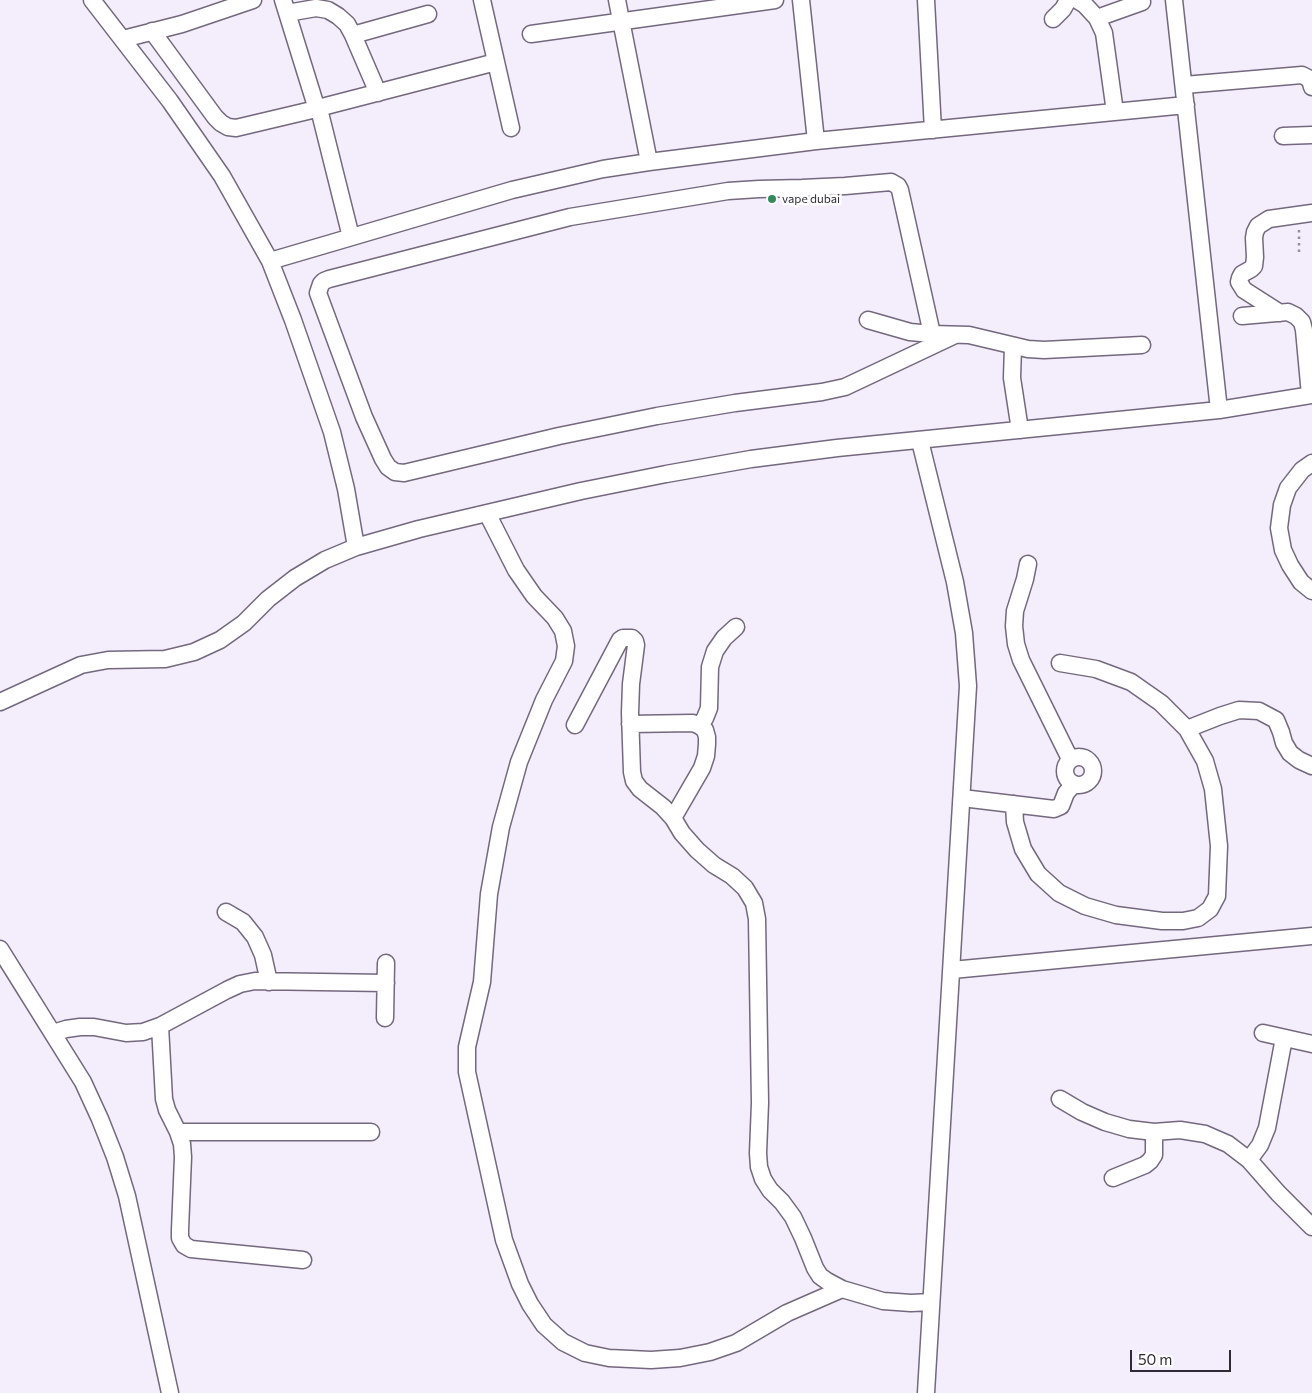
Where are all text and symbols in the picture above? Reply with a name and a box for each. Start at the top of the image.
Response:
place label: vape dubai [782,192,840,206]
marker: vape dubai [766,193,778,205]
scale bar [1132,1340,1233,1372]
text: 50 m [1138,1350,1172,1368]

